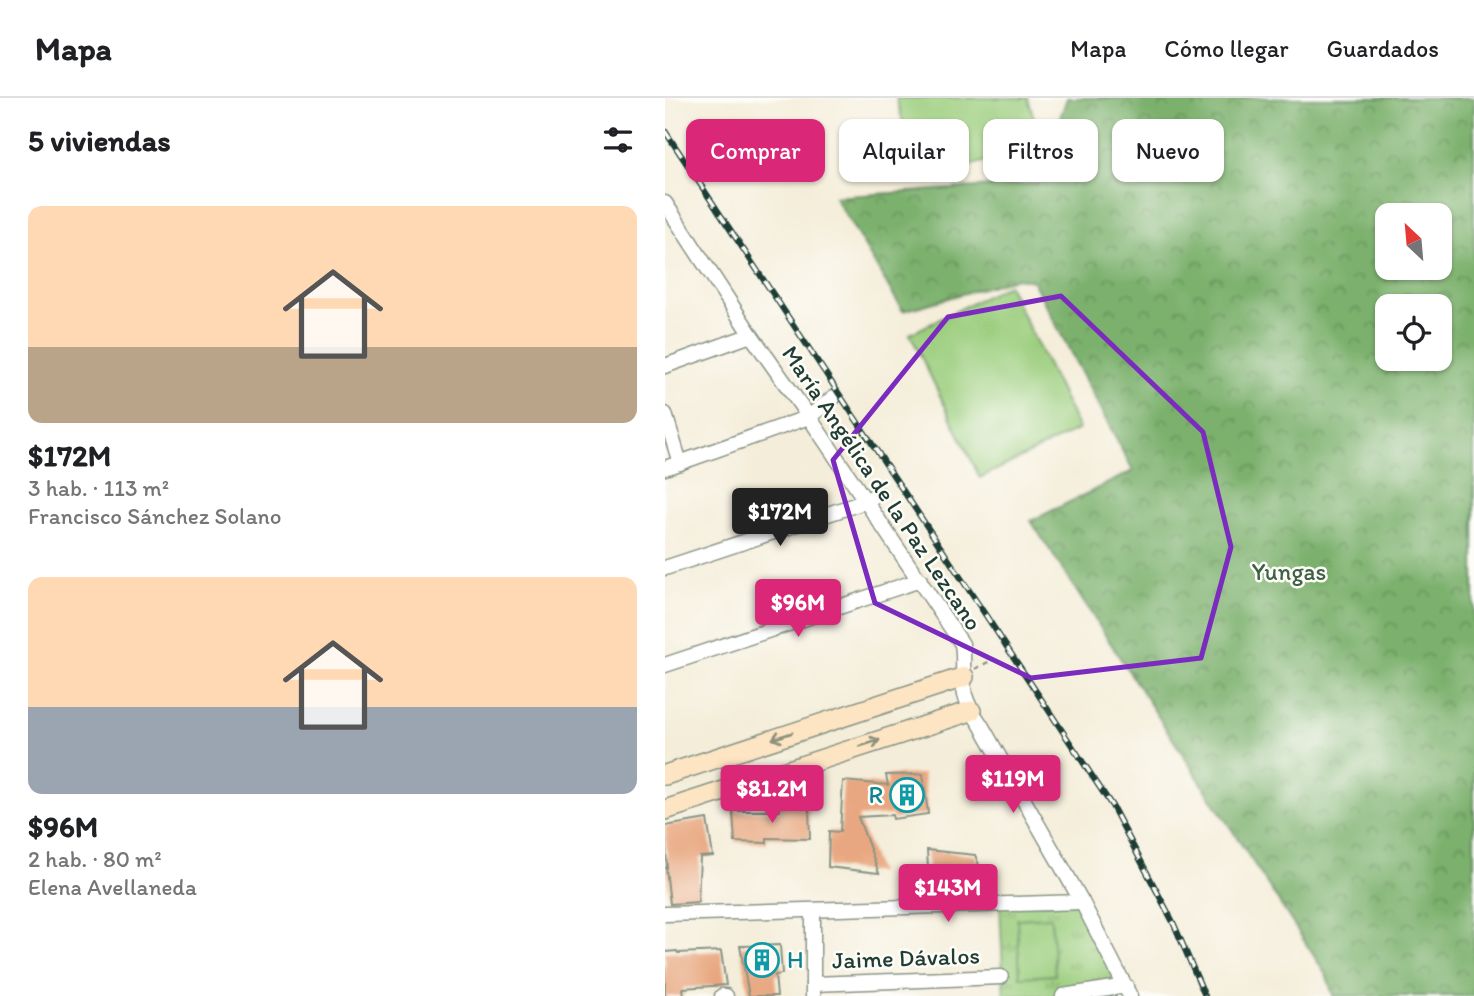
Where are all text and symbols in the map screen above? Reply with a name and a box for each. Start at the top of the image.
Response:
text: Mapa [35,29,112,68]
text: Mapa [1070,34,1126,63]
text: Cómo llegar [1164,34,1289,63]
text: Guardados [1327,34,1439,63]
chip: Comprar [686,119,825,182]
chip: Alquilar [839,119,969,182]
chip: Filtros [983,119,1098,182]
chip: Nuevo [1112,119,1224,182]
icon: filters [599,121,637,159]
text: 5 viviendas [28,122,171,159]
north arrow [1375,203,1453,280]
map controls [1375,203,1452,371]
icon: home [270,251,396,377]
button: locate [1375,294,1452,371]
street label: María Angélica de la Paz Lezcano [776,340,989,636]
text: $172M [28,437,111,474]
text: 3 hab. · 113 m² [28,474,169,502]
pin: $172M [731,489,829,548]
text: $172M [748,497,812,525]
text: Francisco Sánchez Solano [28,502,282,530]
park label: Yungas [1252,557,1326,586]
pin: $96M [757,580,839,639]
text: $96M [771,588,825,616]
icon: home [270,622,396,748]
one-way arrow [772,731,794,743]
one-way arrow [859,736,881,749]
pin: $119M [964,756,1062,815]
text: $119M [981,764,1045,792]
pin: $81.2M [715,766,829,825]
text: $81.2M [737,774,807,802]
building icon: R [888,776,926,814]
place label: R [869,780,883,809]
text: $96M [28,808,98,845]
text: 2 hab. · 80 m² [28,845,162,873]
pin: $143M [899,864,997,924]
text: Elena Avellaneda [28,873,197,901]
text: $143M [915,873,981,901]
street label: Jaime Dávalos [832,940,980,975]
building icon: H [743,941,781,979]
place label: H [787,945,804,974]

